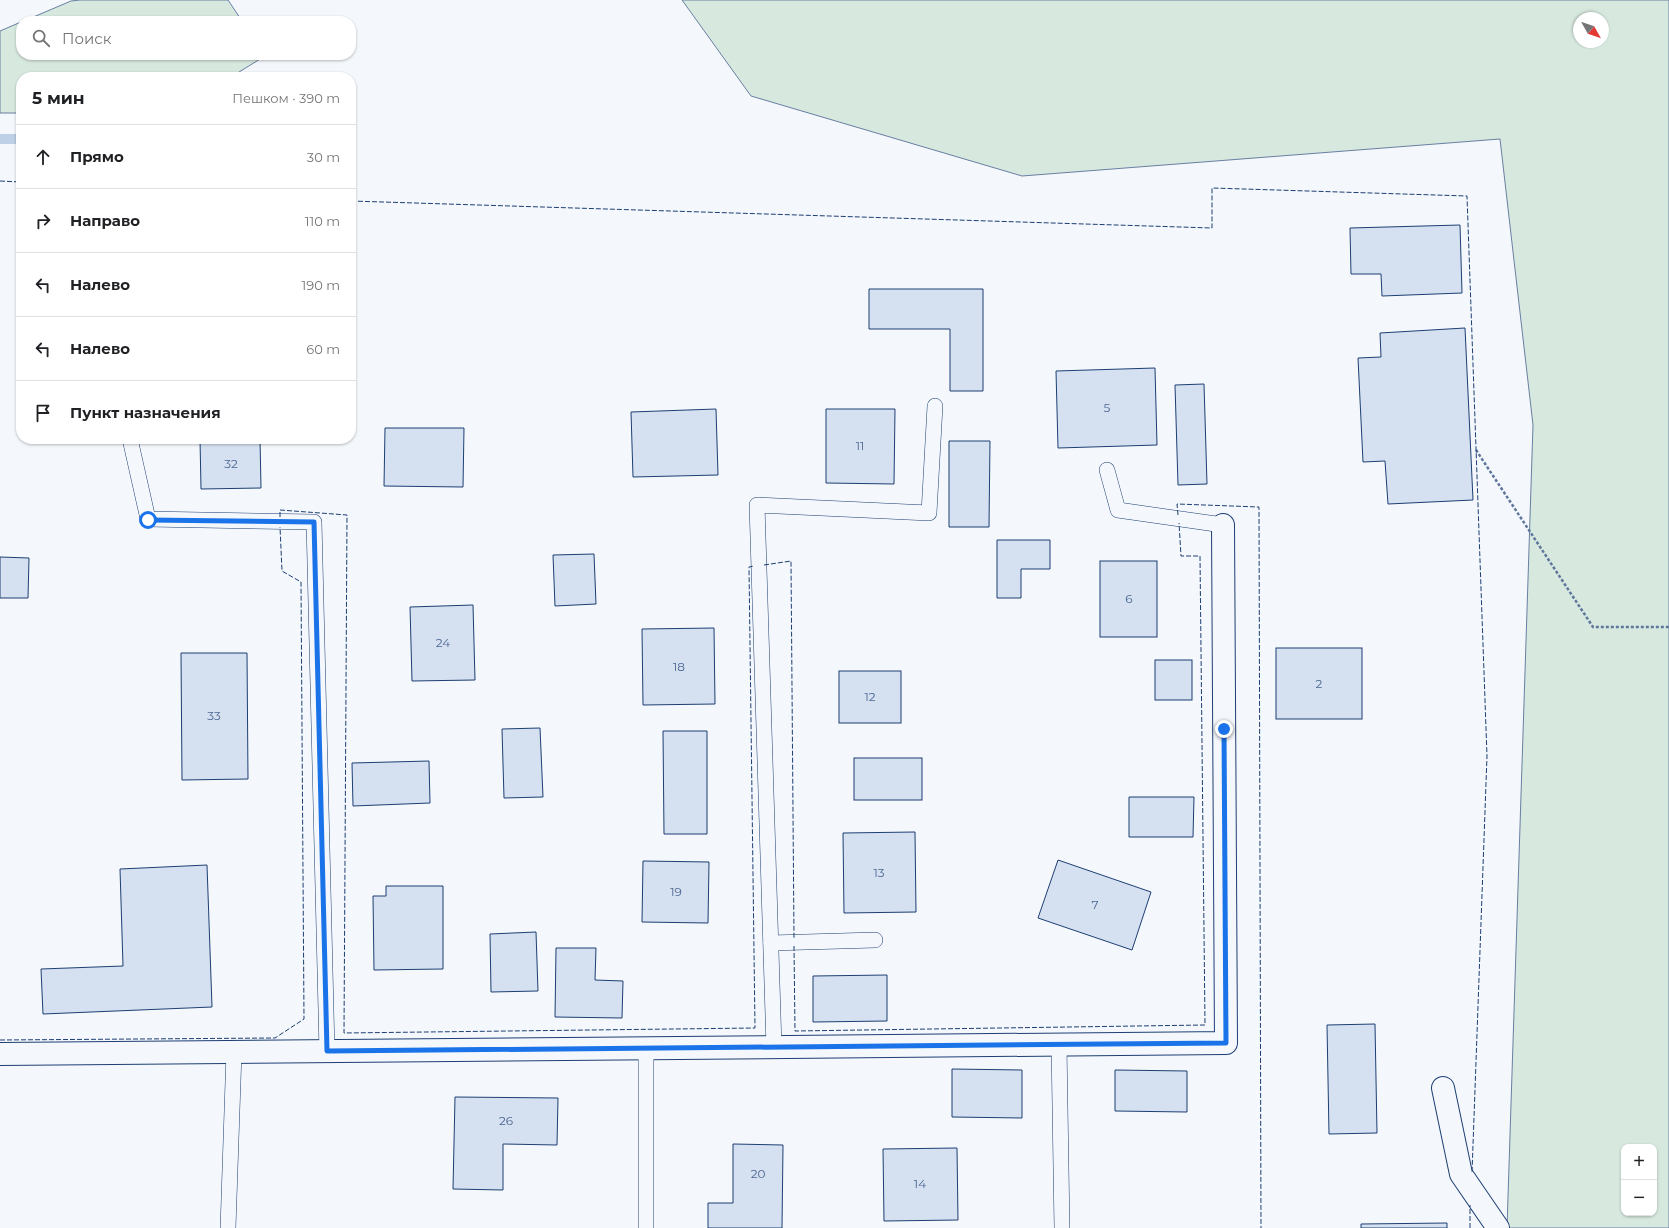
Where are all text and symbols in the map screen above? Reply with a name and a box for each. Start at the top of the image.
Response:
north arrow [1573,12,1609,48]
search box [16,16,356,60]
icon: search [30,27,52,49]
text: Поиск [62,29,111,48]
text: 5 мин [32,88,85,108]
text: Пешком · 390 m [232,90,340,106]
icon: ahead [32,146,54,168]
text: Прямо [70,147,124,166]
text: 30 m [307,149,340,165]
icon: right [32,210,54,232]
text: Направо [70,211,140,230]
text: 110 m [305,213,340,229]
icon: left [32,274,54,296]
text: Налево [70,275,130,294]
text: 190 m [302,277,340,293]
icon: left [32,338,54,360]
text: Налево [70,339,130,358]
text: 60 m [306,341,340,357]
house number: 5 [1104,400,1111,415]
icon: arrive [32,402,54,424]
text: Пункт назначения [70,403,221,422]
house number: 11 [856,438,864,453]
house number: 32 [224,456,238,471]
route start [139,511,157,529]
house number: 6 [1125,591,1133,606]
house number: 24 [436,635,450,650]
house number: 18 [673,659,685,674]
house number: 2 [1316,676,1323,691]
house number: 12 [864,689,876,704]
house number: 33 [207,708,221,723]
route end [1215,720,1233,738]
house number: 13 [873,865,885,880]
house number: 19 [670,884,682,899]
house number: 7 [1091,897,1099,912]
house number: 26 [499,1113,513,1128]
map controls [1621,1144,1657,1216]
button: + [1621,1144,1657,1180]
house number: 20 [751,1166,765,1181]
house number: 14 [914,1176,926,1191]
button: − [1621,1180,1657,1216]

